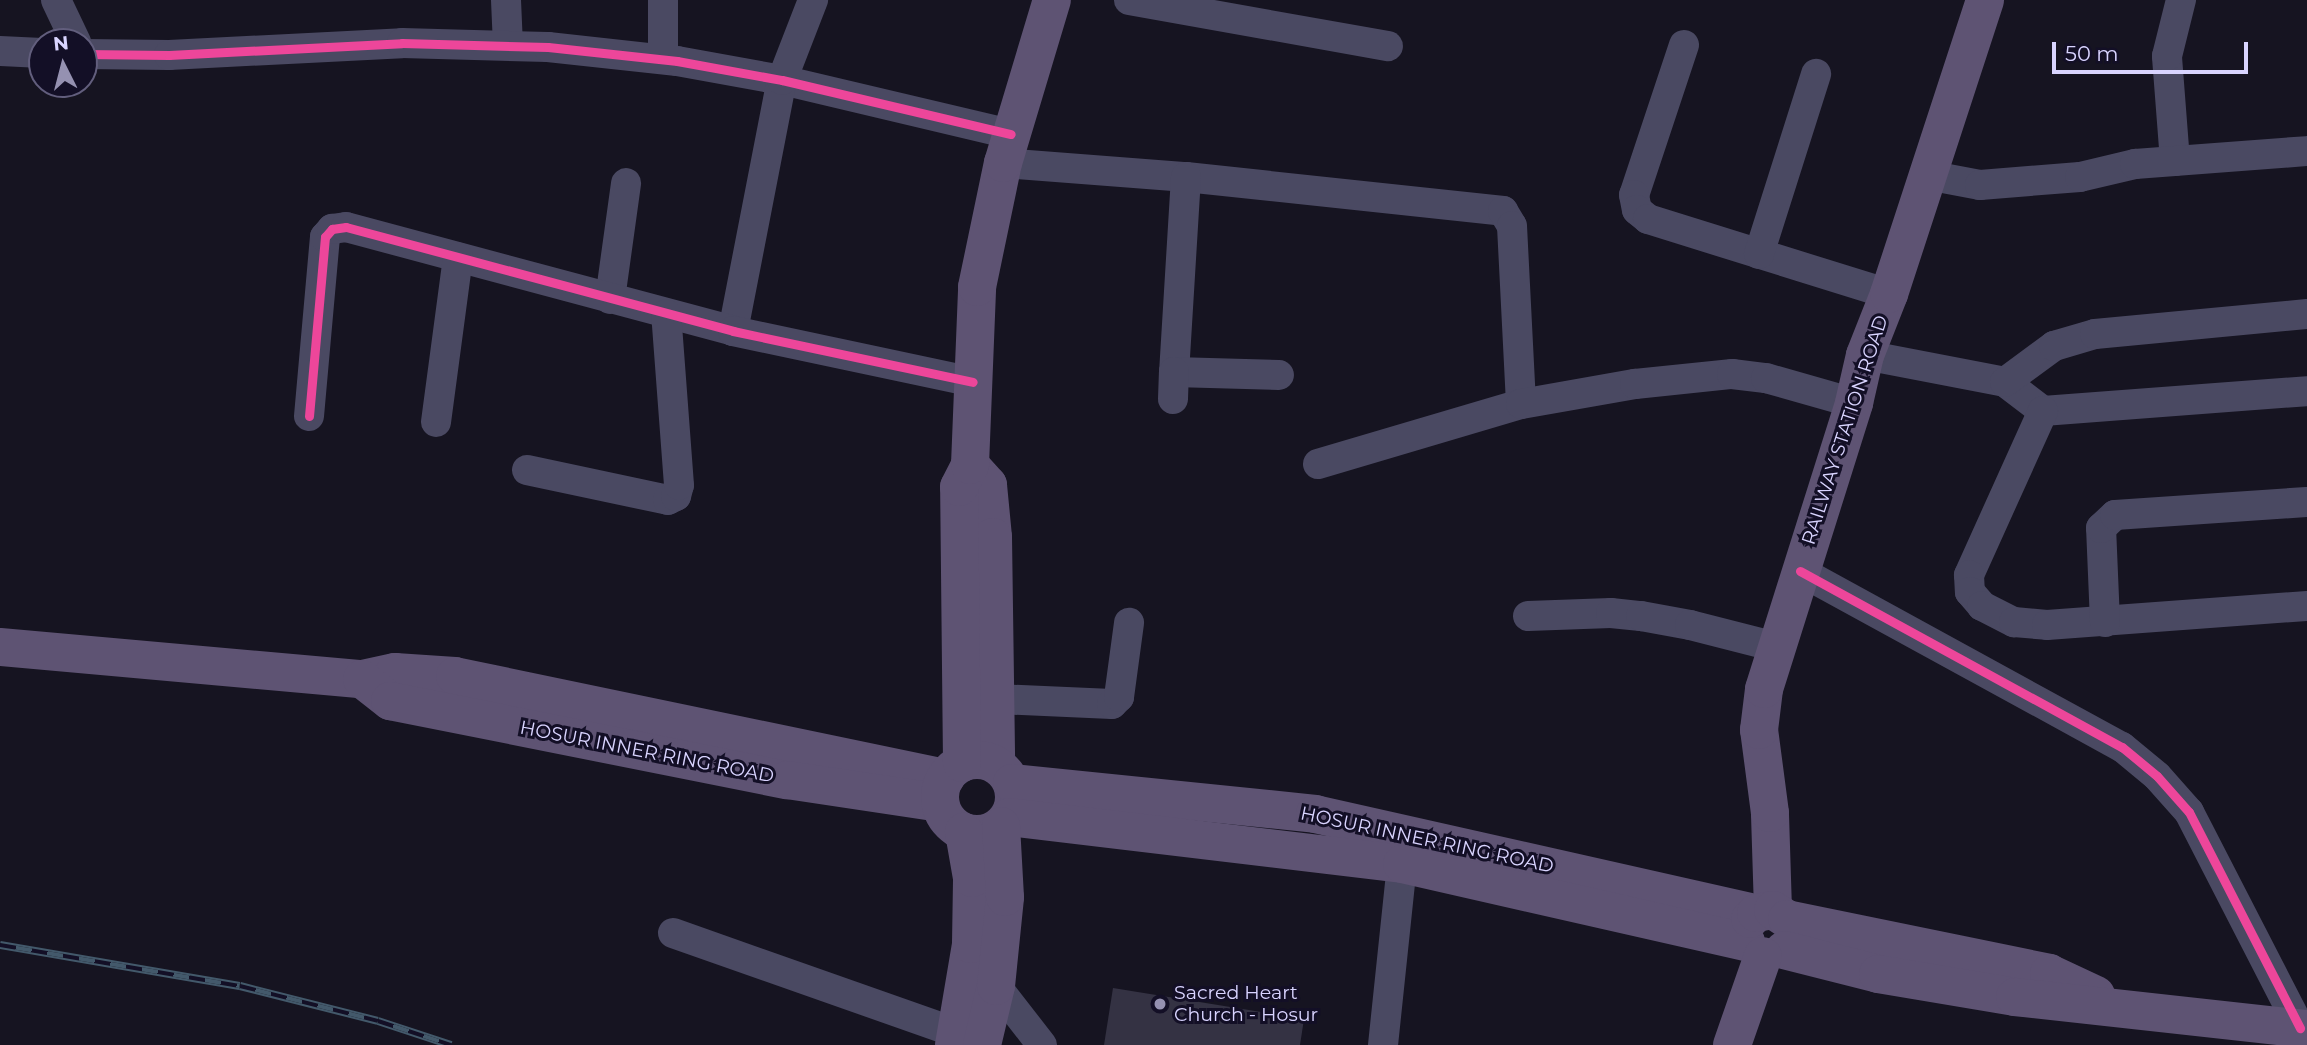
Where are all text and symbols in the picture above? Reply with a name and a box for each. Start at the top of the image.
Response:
north arrow [28,28,98,98]
scale bar [2055,28,2251,72]
text: N [52,31,70,56]
text: 50 m [2065,41,2119,66]
street label: RAILWAY STATION ROAD [1797,312,1893,548]
street label: HOSUR INNER RING ROAD [518,716,776,788]
street label: HOSUR INNER RING ROAD [1298,802,1556,878]
place label: Sacred Heart Church - Hosur [1174,982,1318,1026]
marker: Sacred Heart Church - Hosur [1152,996,1168,1012]

